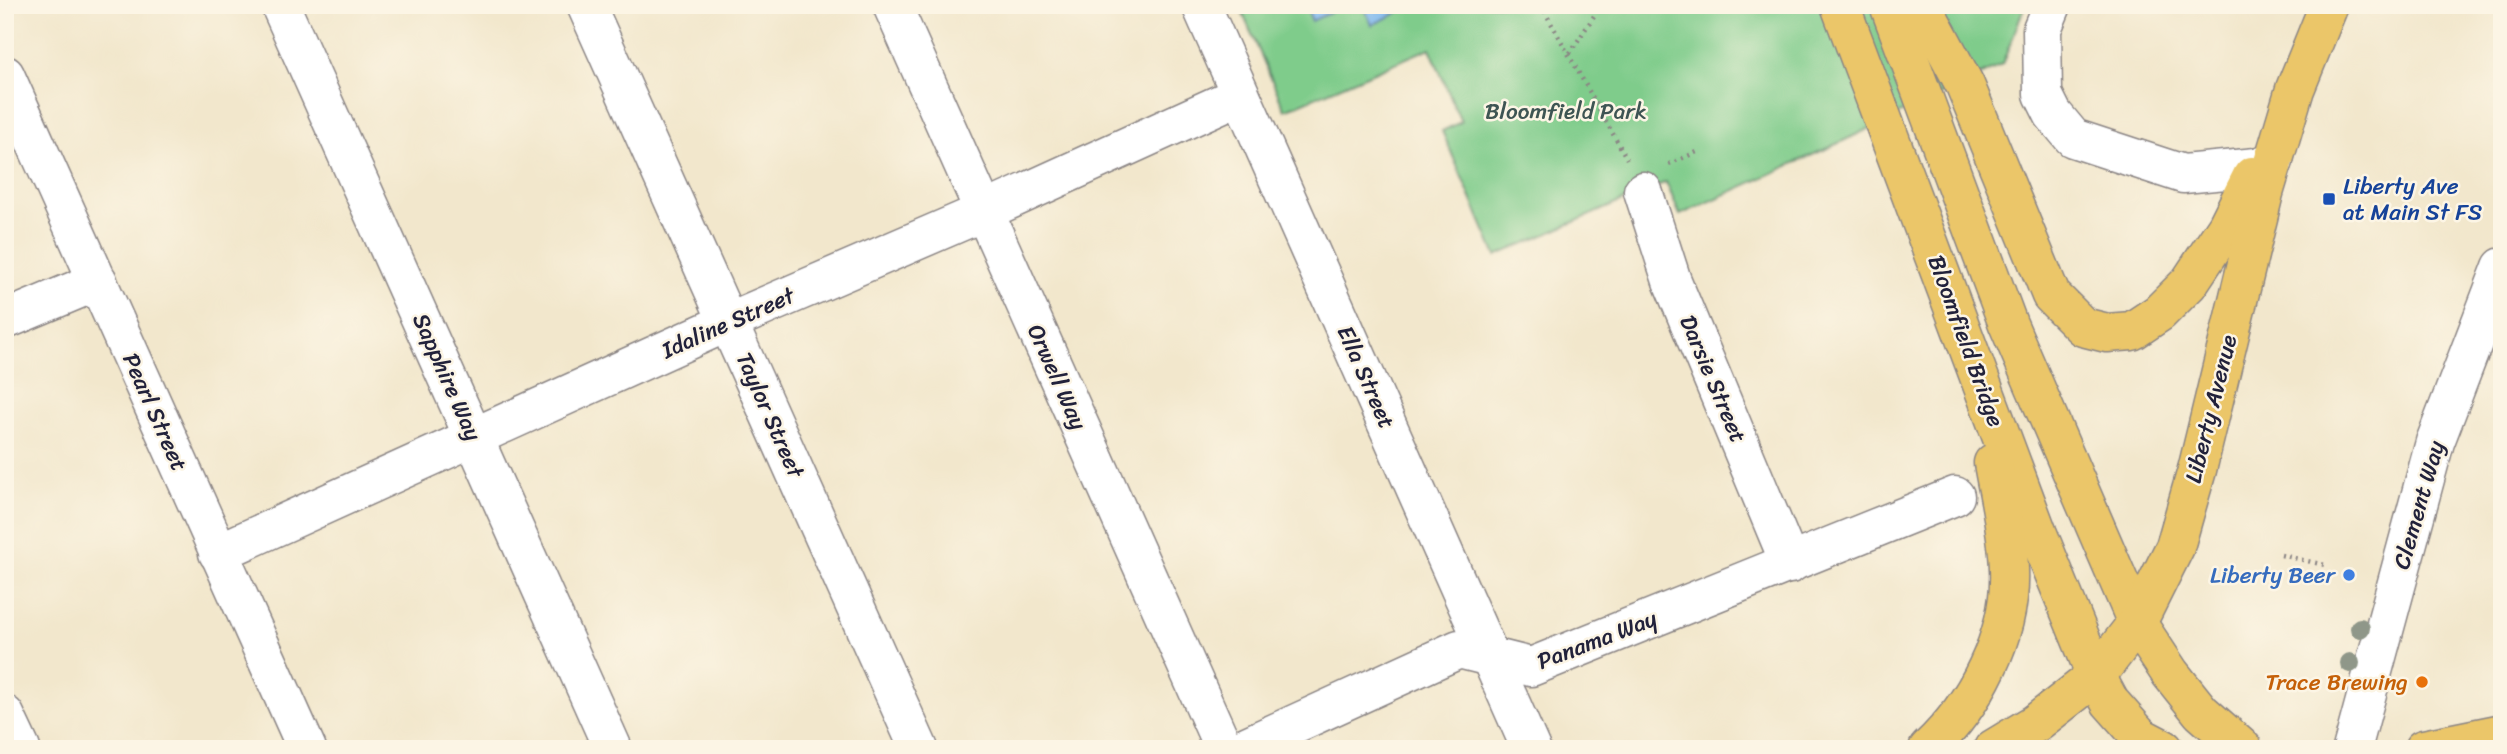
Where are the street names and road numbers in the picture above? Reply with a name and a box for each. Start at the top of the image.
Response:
street label: Bloomfield Bridge [1916,249,2016,433]
street label: Idaline Street [654,275,803,371]
street label: Sapphire Way [401,306,493,448]
street label: Darsie Street [1668,309,1758,449]
street label: Orwell Way [1015,317,1099,437]
street label: Ella Street [1325,319,1407,435]
street label: Liberty Avenue [2173,331,2249,487]
street label: Taylor Street [724,345,817,486]
street label: Pearl Street [111,346,199,478]
street label: Clement Way [2381,436,2457,574]
street label: Panama Way [1531,598,1663,682]

